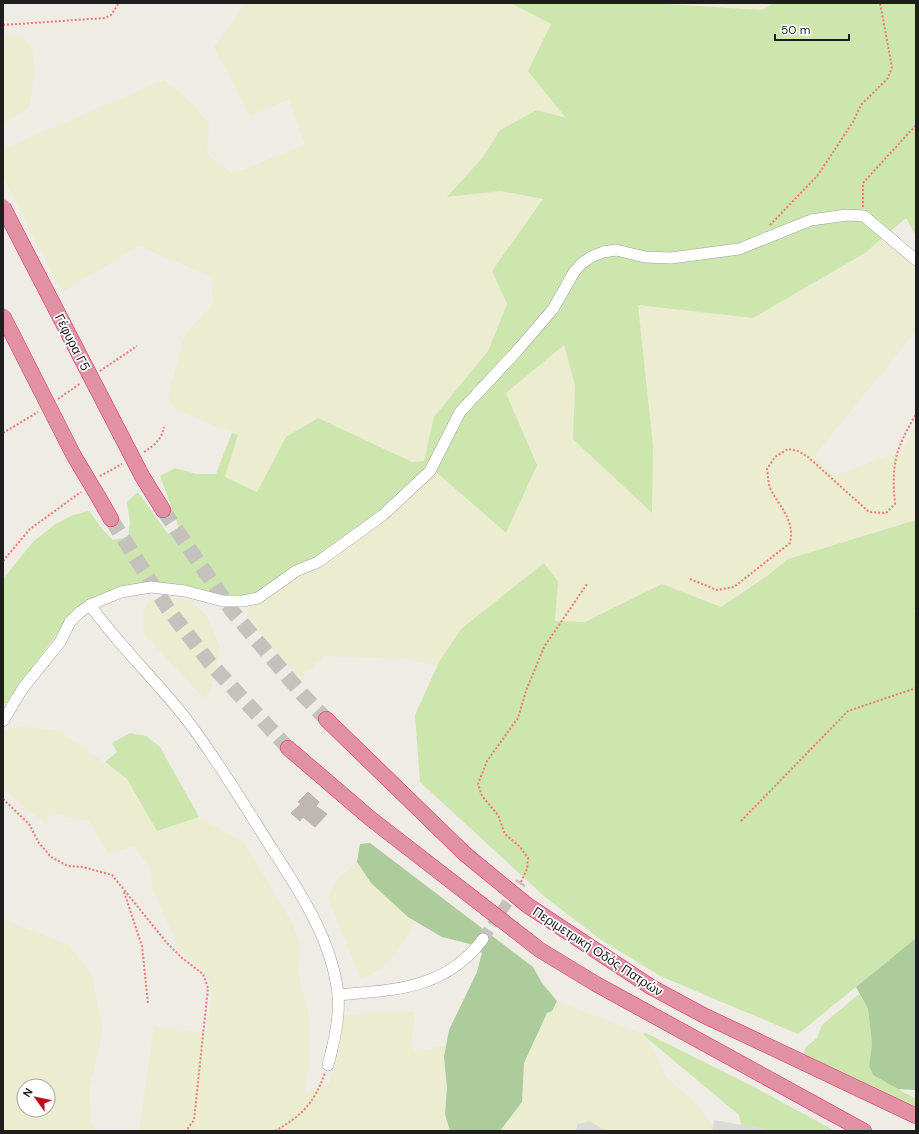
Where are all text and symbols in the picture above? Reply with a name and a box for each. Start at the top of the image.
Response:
scale bar [775,16,849,42]
text: 50 m [781,22,810,38]
street label: Γέφυρα Γ5 [51,311,94,374]
street label: Περιμετρική Οδός Πατρών [529,903,666,1000]
north arrow [16,1078,56,1118]
text: N [20,1085,36,1100]

